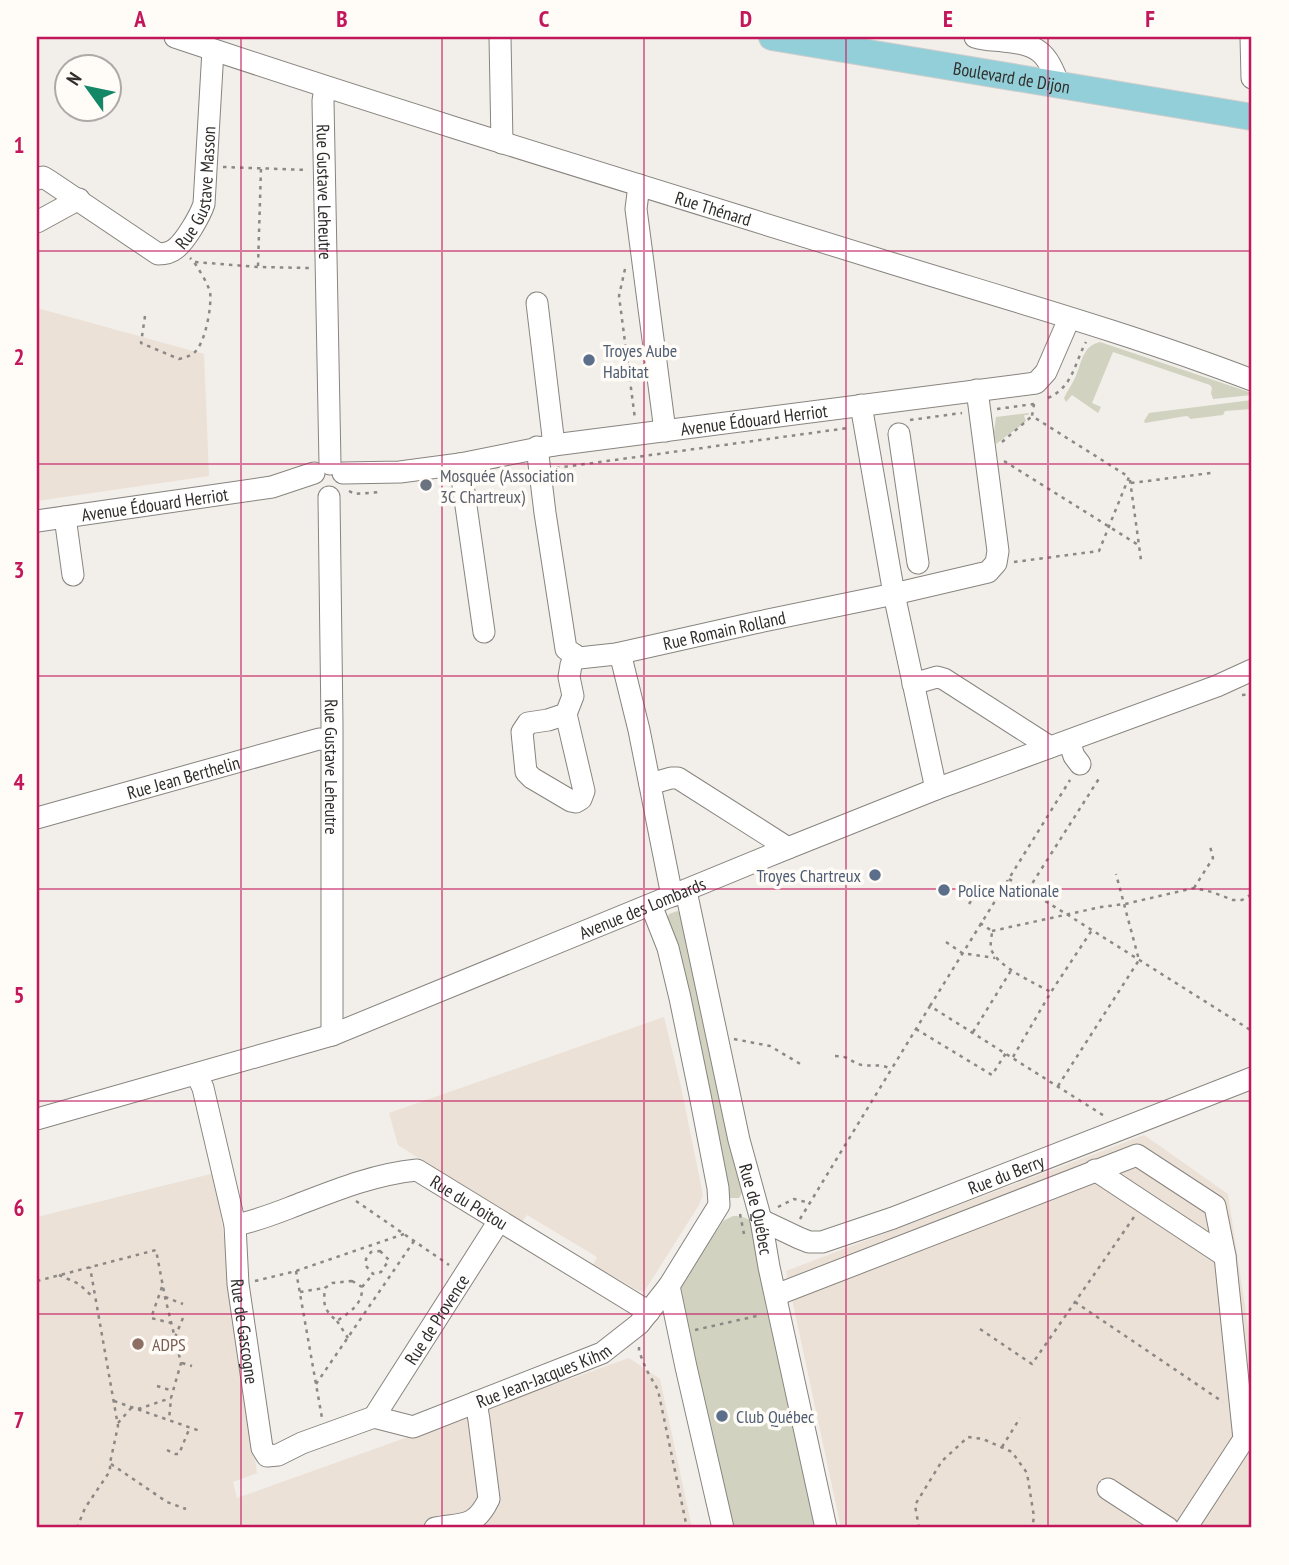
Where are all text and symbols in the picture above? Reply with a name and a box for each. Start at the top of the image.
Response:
text: A [133,4,146,33]
text: B [336,4,348,33]
text: C [539,4,550,33]
text: D [740,4,752,33]
text: E [943,4,953,33]
text: F [1145,4,1155,33]
north arrow [52,52,122,122]
street label: Boulevard de Dijon [952,56,1072,98]
text: N [61,68,87,90]
street label: Rue Gustave Leheutre [312,124,338,260]
street label: Rue Gustave Masson [170,126,220,254]
text: 1 [14,130,25,159]
street label: Rue Thénard [672,186,754,231]
place label: Troyes Aube Habitat [603,339,677,383]
text: 2 [14,342,25,371]
marker: Troyes Aube Habitat [581,352,597,368]
street label: Avenue Édouard Herriot [679,398,829,440]
place label: Mosquée (Association 3C Chartreux) [440,464,574,508]
marker: Mosquée (Association 3C Chartreux) [418,477,434,493]
street label: Avenue Édouard Herriot [80,482,230,526]
text: 3 [14,555,25,584]
street label: Rue Romain Rolland [661,605,788,655]
street label: Rue Gustave Leheutre [320,699,344,835]
street label: Rue Jean Berthelin [124,750,242,804]
text: 4 [14,767,25,796]
place label: Troyes Chartreux [757,864,862,887]
marker: Troyes Chartreux [867,867,883,883]
street label: Avenue des Lombards [576,872,709,944]
place label: Police Nationale [958,879,1059,902]
marker: Police Nationale [936,882,952,898]
text: 5 [14,980,25,1009]
street label: Rue du Berry [965,1149,1047,1199]
street label: Rue de Québec [734,1161,778,1257]
street label: Rue du Poitou [426,1170,512,1235]
text: 6 [14,1193,25,1222]
street label: Rue de Provence [399,1270,474,1369]
street label: Rue de Gascogne [226,1278,264,1385]
place label: ADPS [152,1333,186,1356]
marker: ADPS [130,1336,146,1352]
street label: Rue Jean-Jacques Kihm [473,1339,616,1413]
text: 7 [14,1405,25,1434]
place label: Club Québec [736,1405,815,1428]
marker: Club Québec [714,1408,730,1424]

